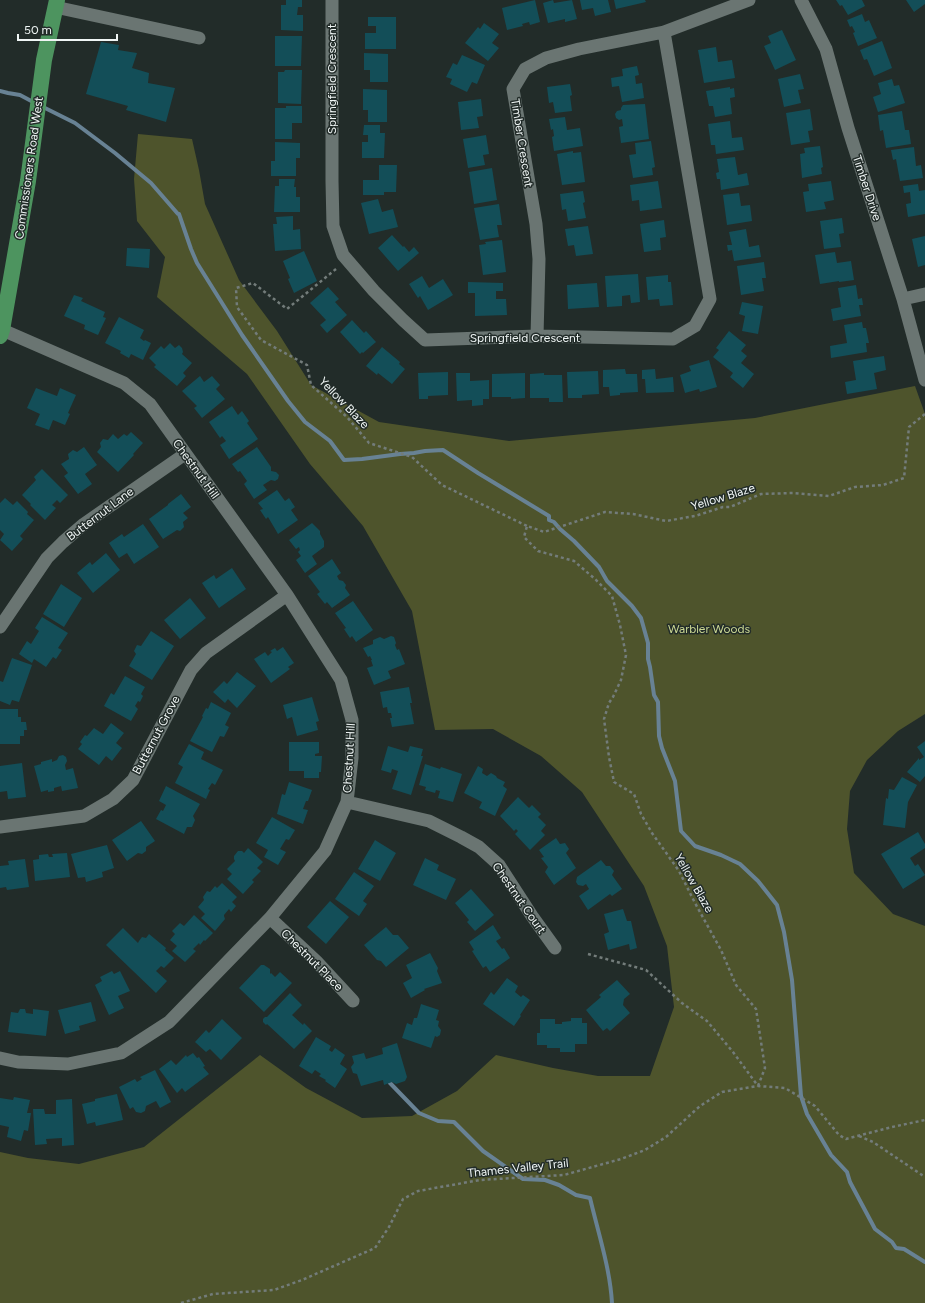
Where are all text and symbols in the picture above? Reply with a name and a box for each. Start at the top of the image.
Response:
scale bar [18,16,117,42]
text: 50 m [24,23,52,37]
street label: Springfield Crescent [325,23,339,134]
street label: Commissioners Road West [12,95,46,240]
street label: Timber Crescent [508,98,536,189]
street label: Timber Drive [850,154,884,223]
street label: Springfield Crescent [470,331,581,345]
street label: Yellow Blaze [316,374,372,432]
street label: Chestnut Hill [170,437,222,501]
street label: Yellow Blaze [689,481,757,513]
street label: Butternut Lane [64,484,137,544]
park label: Warbler Woods [668,622,750,636]
street label: Butternut Grove [129,693,183,777]
street label: Chestnut Hill [340,723,358,793]
street label: Yellow Blaze [671,851,717,915]
street label: Chestnut Court [489,860,549,937]
street label: Chestnut Place [278,926,346,994]
street label: Thames Valley Trail [467,1156,569,1180]

